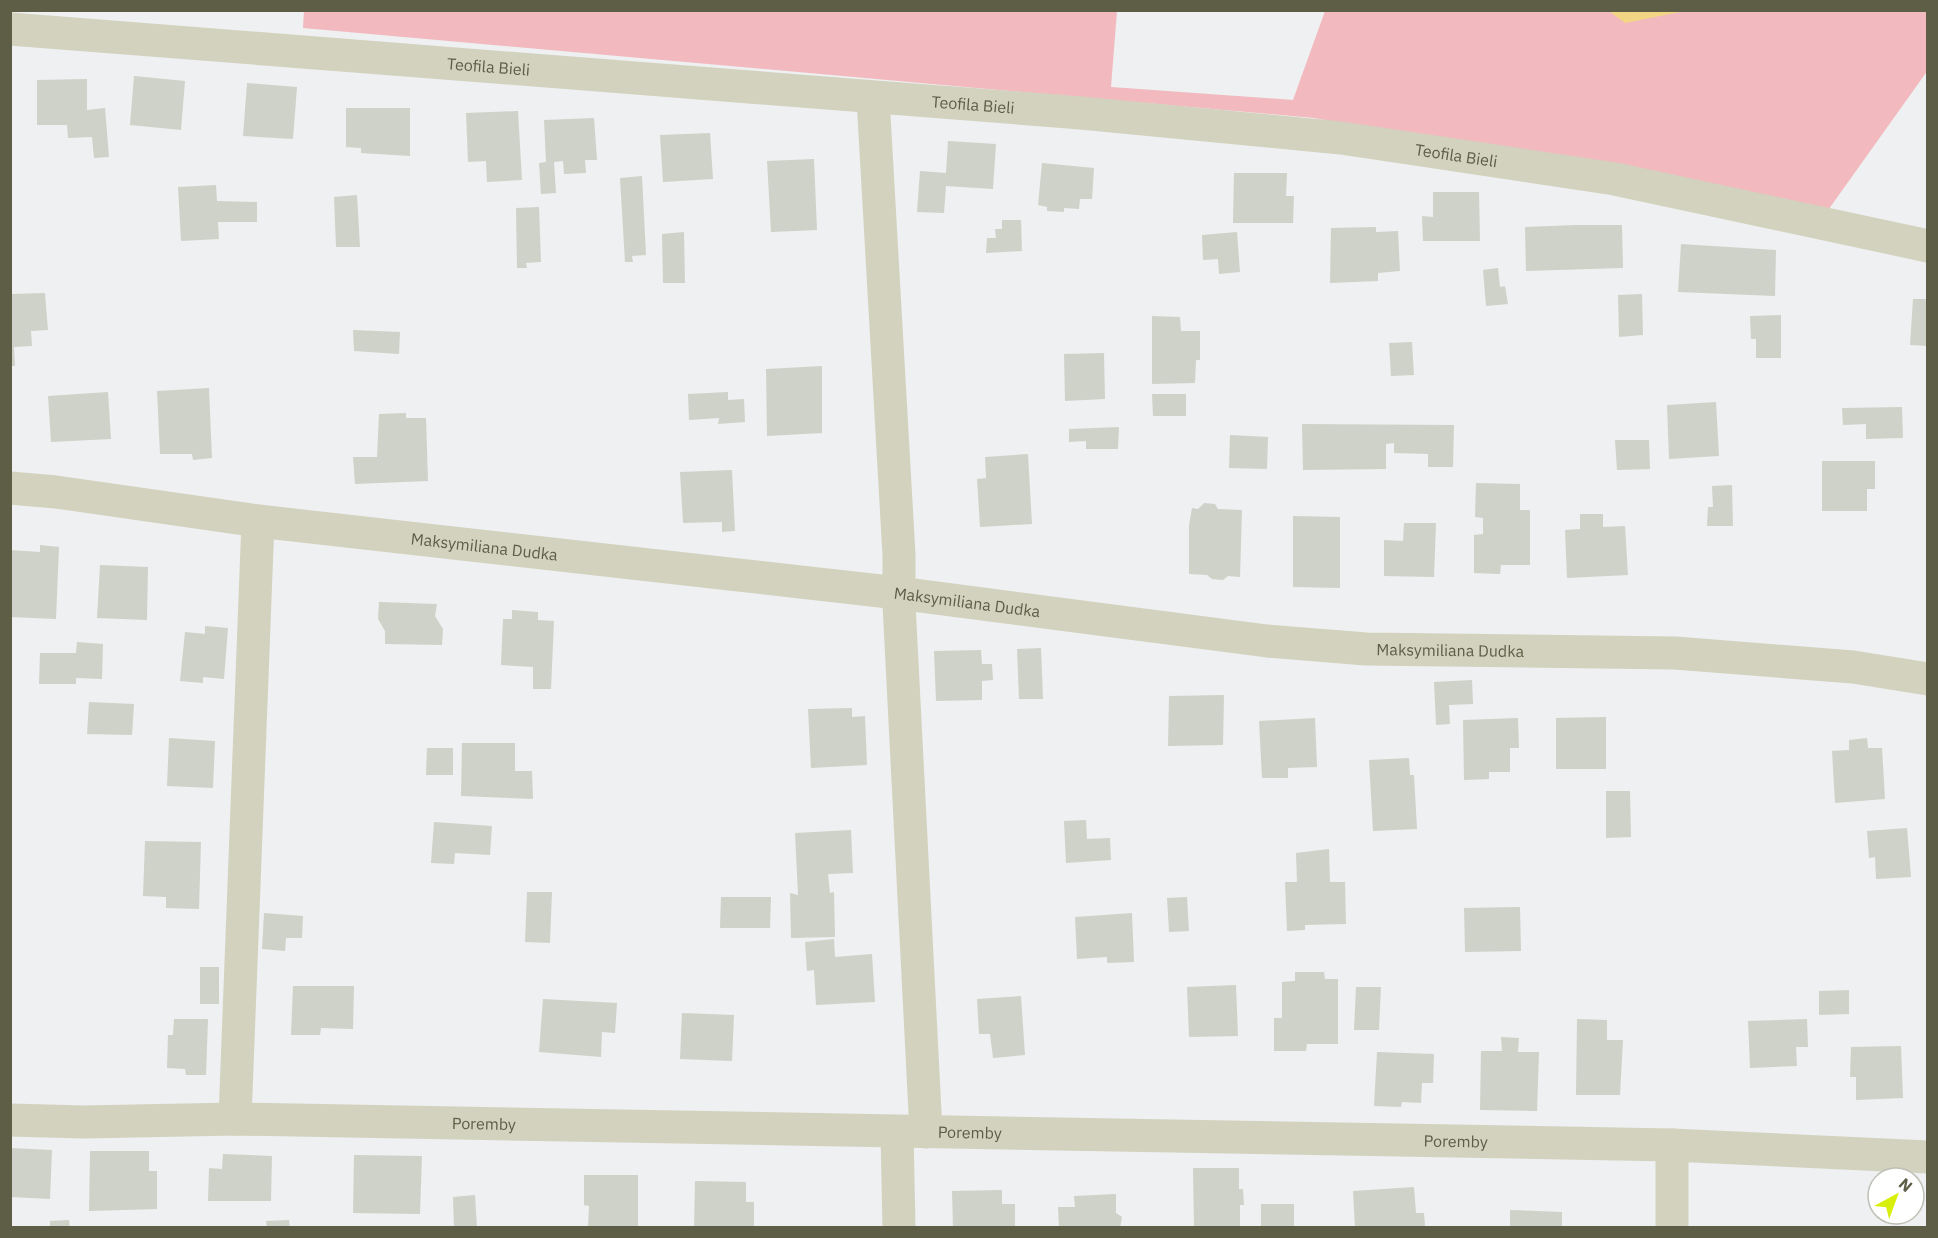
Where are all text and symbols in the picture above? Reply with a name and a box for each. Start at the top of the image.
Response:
street label: Teofila Bieli [446,53,531,80]
street label: Teofila Bieli [931,91,1015,118]
street label: Teofila Bieli [1414,139,1499,171]
street label: Maksymiliana Dudka [410,528,559,565]
street label: Maksymiliana Dudka [893,583,1042,621]
street label: Maksymiliana Dudka [1376,639,1525,661]
street label: Poremby [452,1113,516,1134]
street label: Poremby [938,1122,1002,1143]
street label: Poremby [1424,1131,1488,1152]
north arrow [1866,1166,1926,1226]
text: N [1895,1173,1917,1196]

